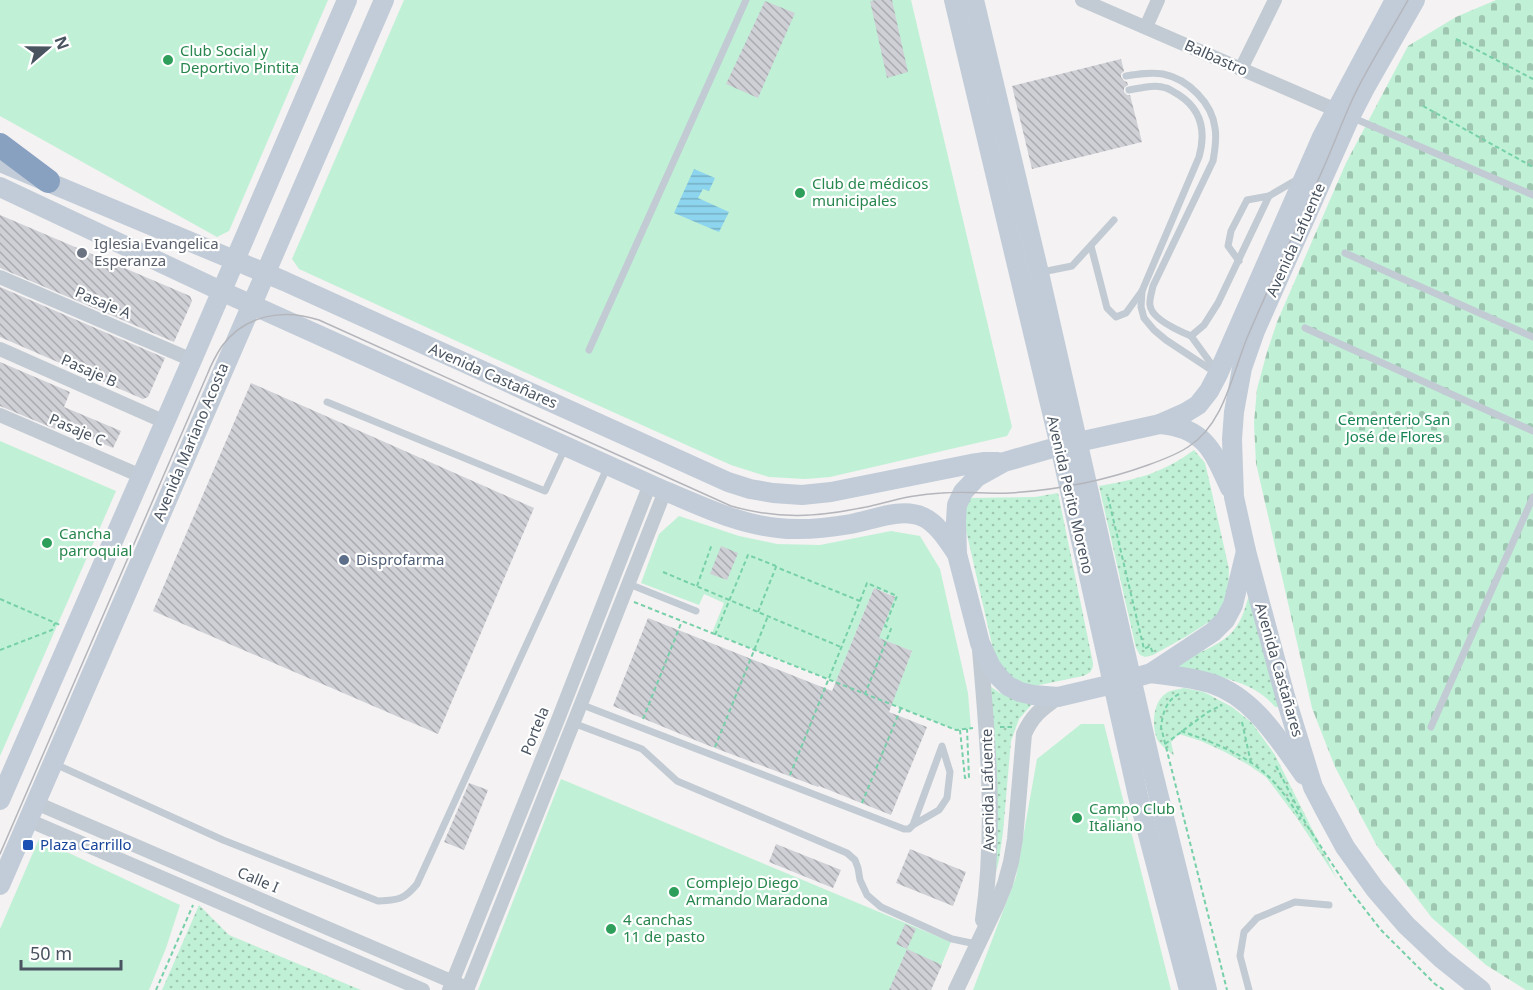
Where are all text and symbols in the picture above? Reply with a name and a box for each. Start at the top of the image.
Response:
north arrow [18,18,78,78]
text: N [50,33,75,53]
street label: Balbastro [1182,34,1251,80]
place label: Club Social y Deportivo Pintita [180,40,299,77]
marker: Club Social y Deportivo Pintita [161,53,175,67]
place label: Club de médicos municipales [812,173,928,210]
street label: Avenida Lafuente [1261,179,1329,300]
marker: Club de médicos municipales [793,186,807,200]
place label: Iglesia Evangelica Esperanza [94,233,219,270]
marker: Iglesia Evangelica Esperanza [75,246,89,260]
street label: Pasaje A [72,281,135,323]
street label: Avenida Castañares [426,338,561,412]
street label: Pasaje B [58,349,120,391]
street label: Avenida Mariano Acosta [148,359,232,524]
street label: Pasaje C [46,408,109,450]
park label: Cementerio San José de Flores [1338,409,1450,446]
street label: Avenida Perito Moreno [1043,414,1099,576]
place label: Cancha parroquial [59,523,132,560]
marker: Cancha parroquial [40,536,54,550]
place label: Disprofarma [356,549,444,569]
marker: Disprofarma [337,553,351,567]
street label: Avenida Castañares [1251,600,1309,739]
street label: Portela [515,703,553,758]
street label: Avenida Lafuente [976,729,998,852]
place label: Campo Club Italiano [1089,798,1175,835]
marker: Campo Club Italiano [1070,811,1084,825]
place label: Plaza Carrillo [40,834,132,854]
marker: Plaza Carrillo [21,838,35,852]
street label: Calle I [235,861,282,897]
place label: Complejo Diego Armando Maradona [686,872,828,909]
marker: Complejo Diego Armando Maradona [667,885,681,899]
place label: 4 canchas 11 de pasto [623,909,705,946]
marker: 4 canchas 11 de pasto [604,922,618,936]
scale bar [21,933,122,971]
text: 50 m [30,941,72,965]

